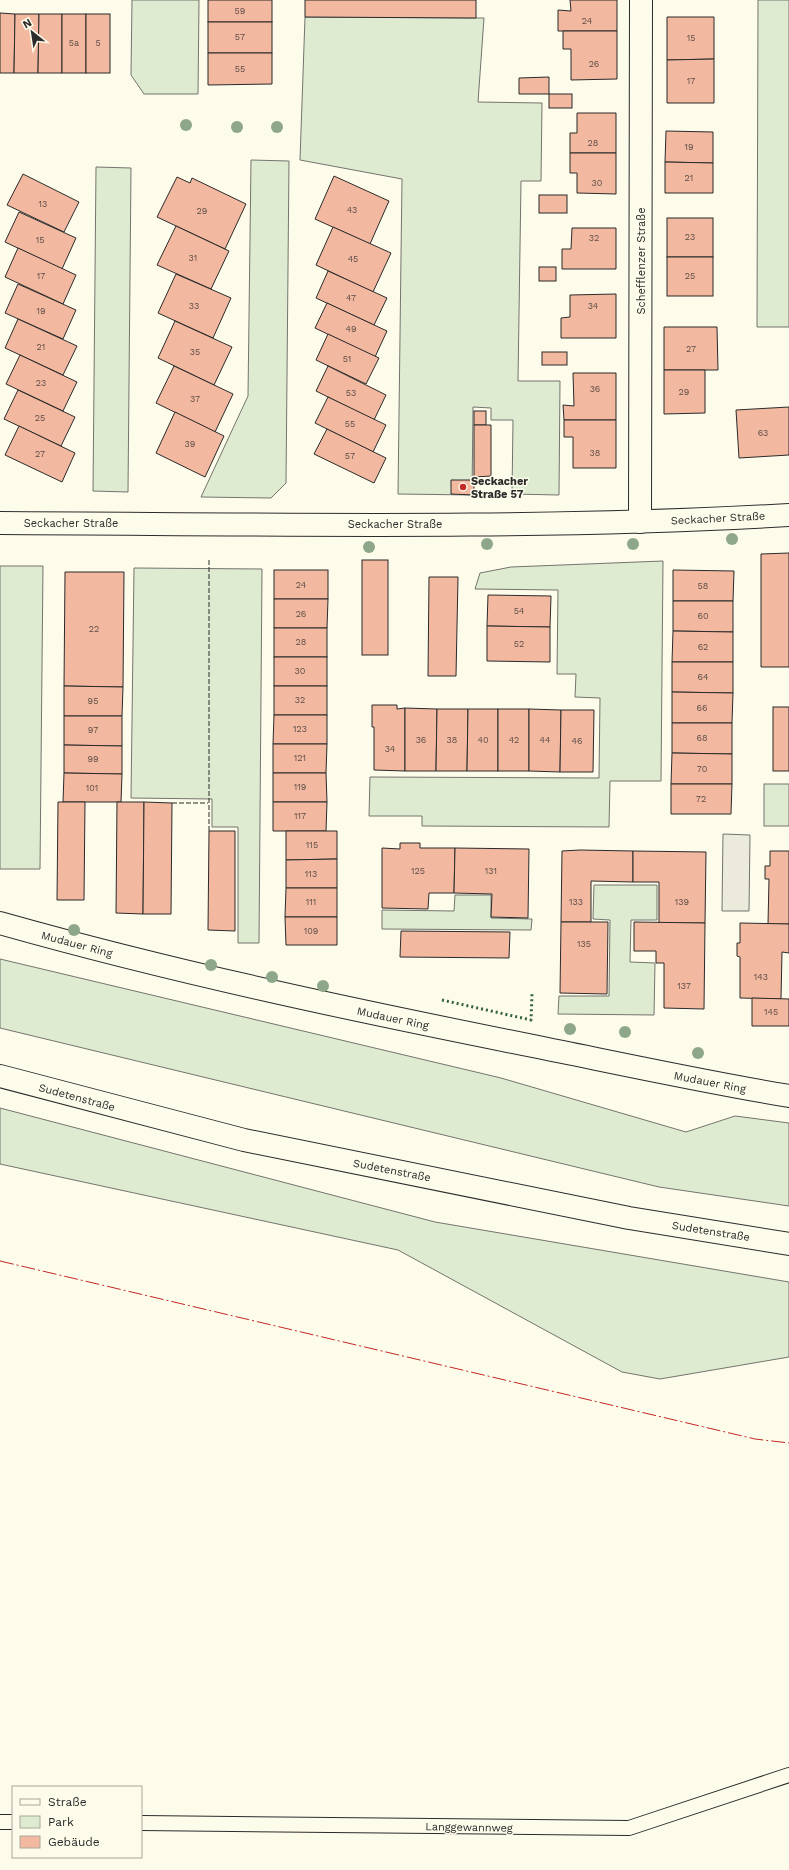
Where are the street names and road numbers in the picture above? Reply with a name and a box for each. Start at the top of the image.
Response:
street label: Schefflenzer Straße [635,208,648,314]
street label: Seckacher Straße [670,510,766,527]
street label: Seckacher Straße [24,517,118,530]
street label: Seckacher Straße [348,518,442,531]
street label: Mudauer Ring [40,929,114,960]
street label: Mudauer Ring [356,1005,430,1032]
street label: Mudauer Ring [673,1069,747,1096]
street label: Sudetenstraße [37,1081,117,1114]
street label: Sudetenstraße [352,1157,432,1184]
street label: Sudetenstraße [671,1219,751,1244]
street label: Langgewannweg [425,1820,513,1835]

